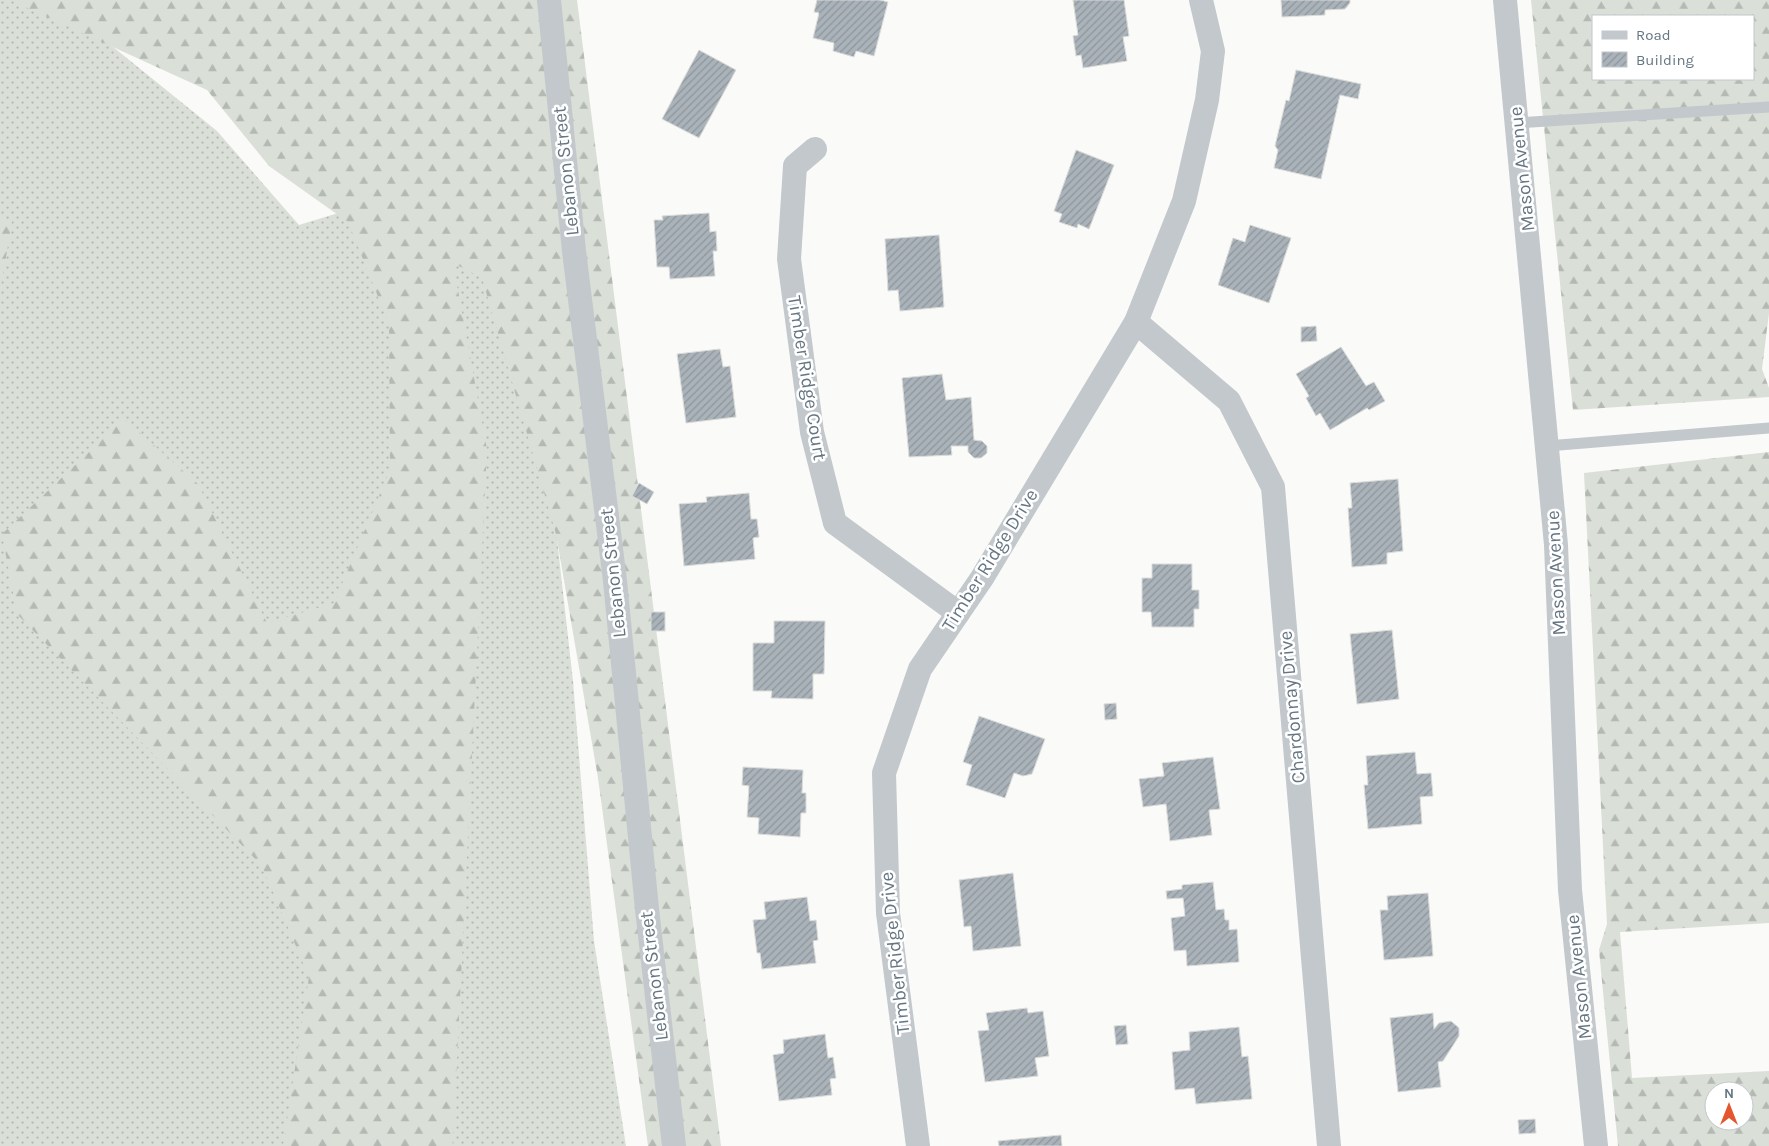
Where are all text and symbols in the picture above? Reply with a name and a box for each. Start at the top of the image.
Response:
legend [1592,15,1754,80]
text: Road [1636,26,1671,44]
text: Building [1636,51,1694,69]
street label: Lebanon Street [548,105,584,237]
street label: Mason Avenue [1505,105,1539,233]
street label: Timber Ridge Court [783,294,831,462]
street label: Timber Ridge Drive [937,485,1043,635]
street label: Lebanon Street [595,507,631,639]
street label: Mason Avenue [1542,510,1570,636]
street label: Chardonnay Drive [1274,630,1310,784]
street label: Timber Ridge Drive [876,871,914,1035]
street label: Lebanon Street [635,910,673,1042]
street label: Mason Avenue [1562,913,1596,1041]
north arrow [1704,1081,1754,1131]
text: N [1724,1085,1734,1102]

